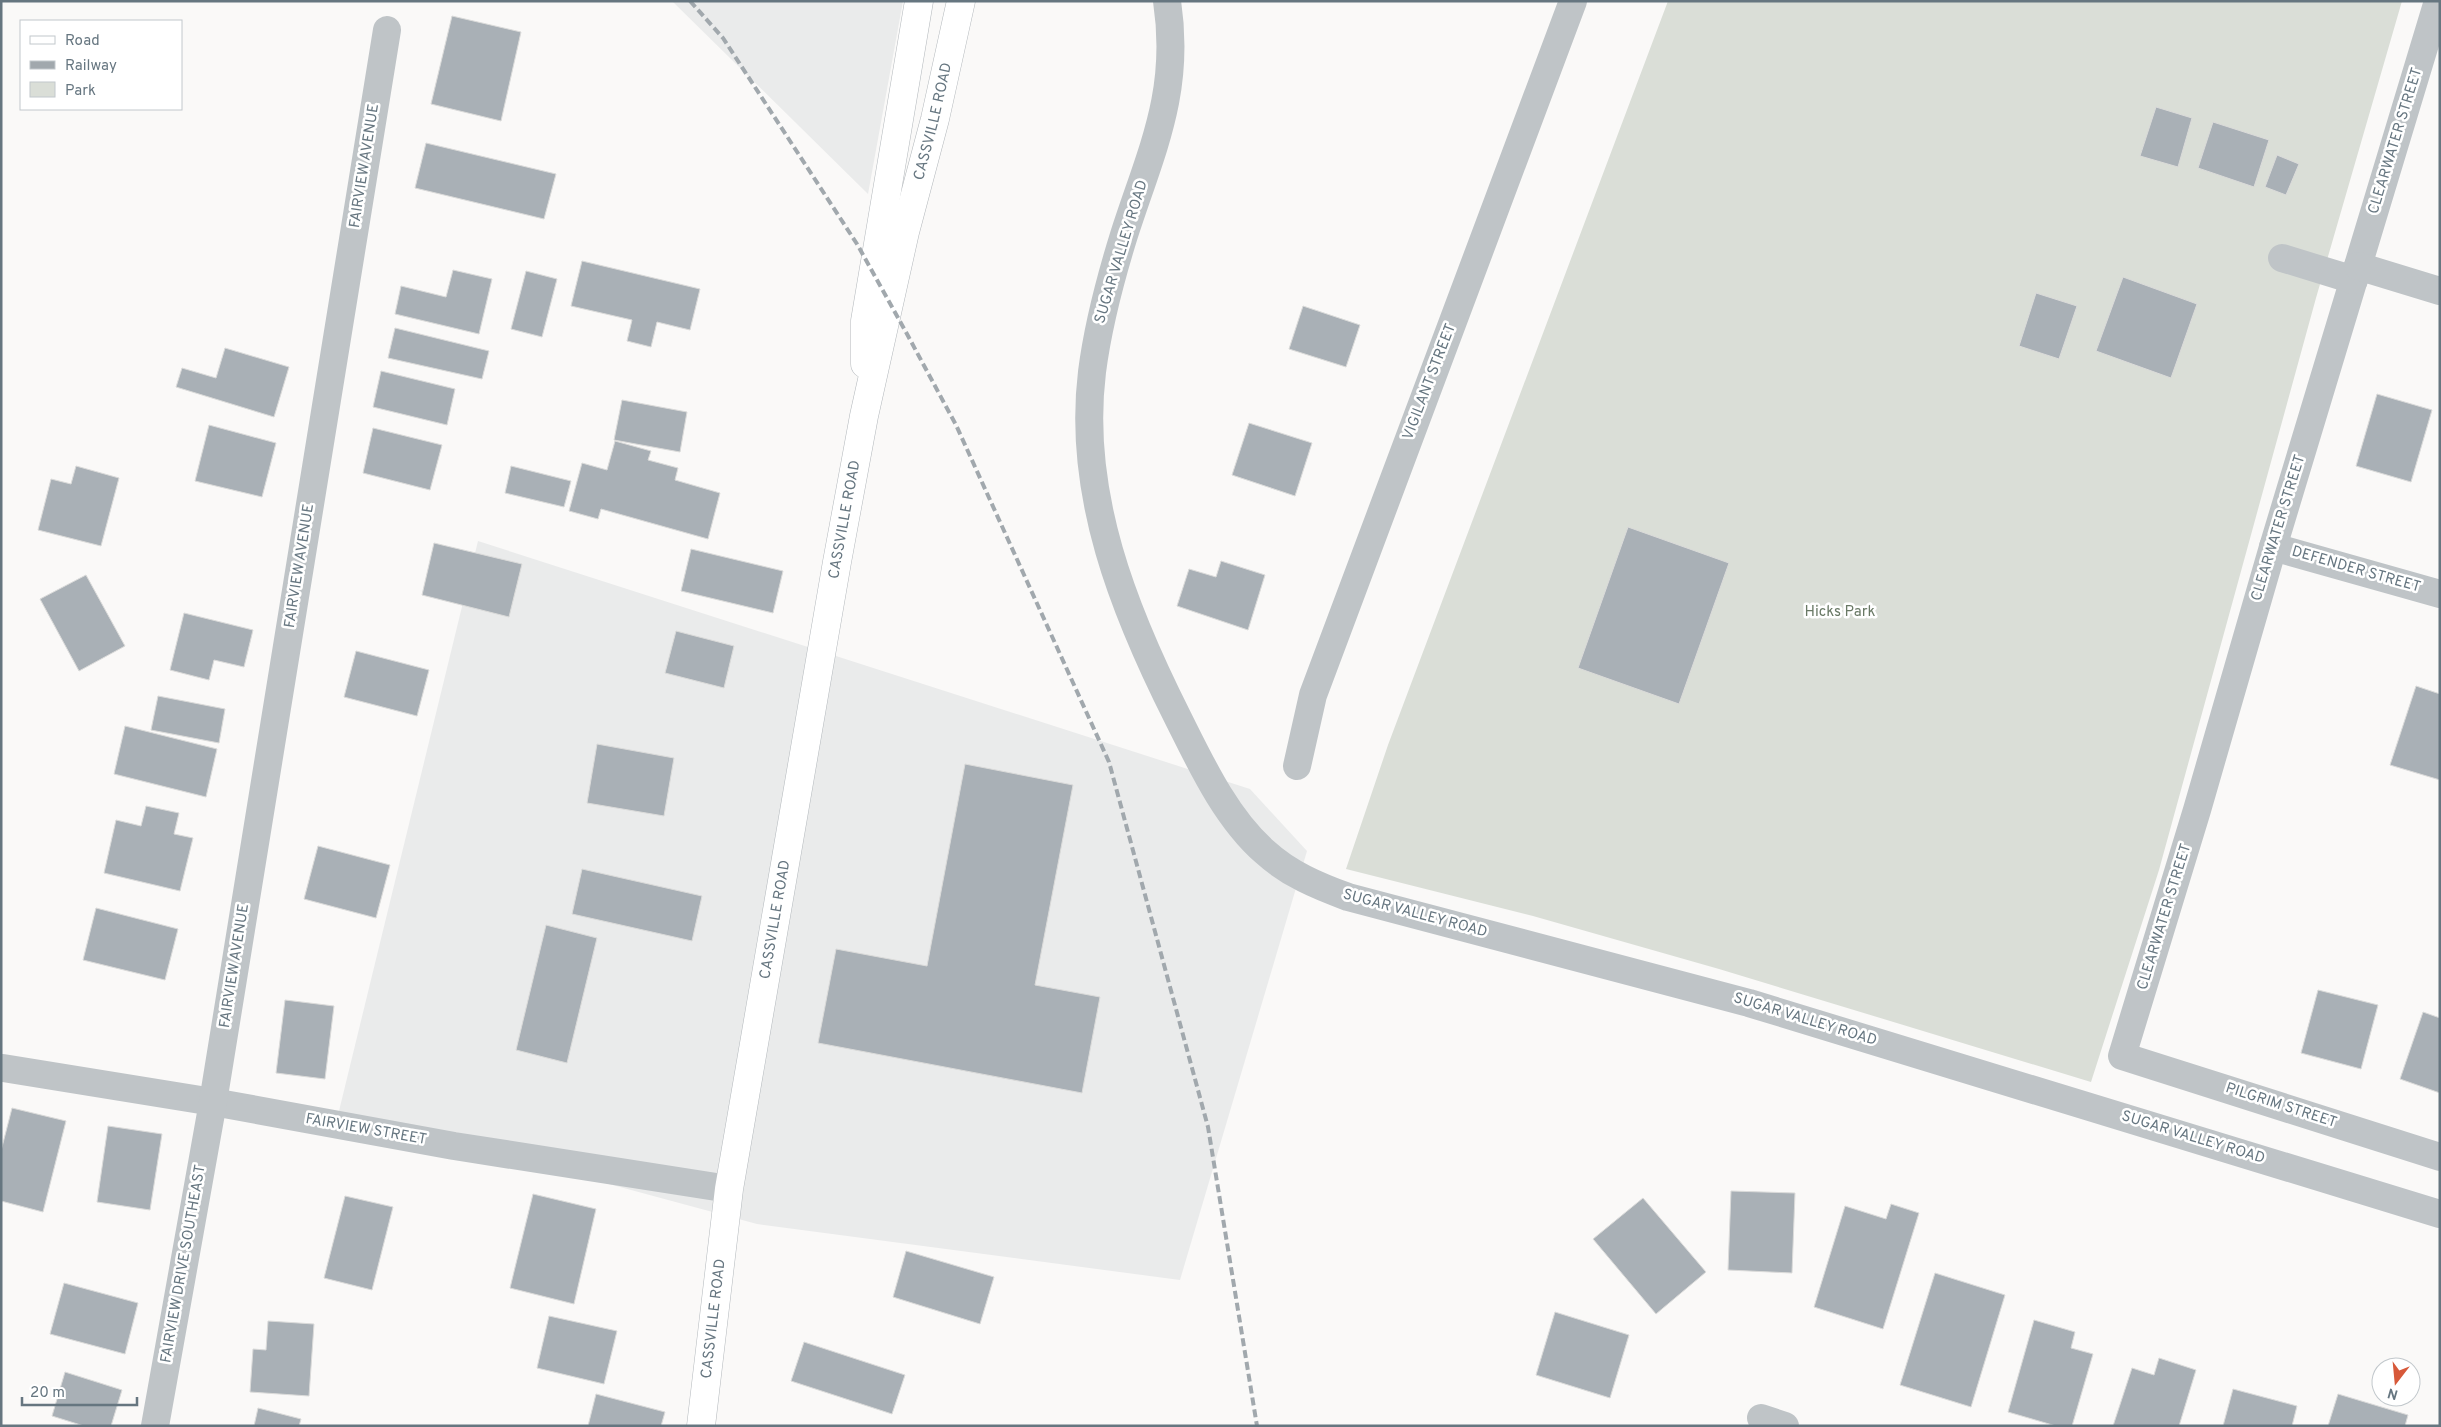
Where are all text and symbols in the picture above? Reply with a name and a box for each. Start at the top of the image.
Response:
legend [20,20,182,110]
text: Road [65,32,100,51]
text: Railway [65,57,117,76]
street label: CASSVILLE ROAD [910,61,957,182]
street label: CLEARWATER STREET [2365,65,2427,217]
text: Park [65,82,96,101]
street label: FAIRVIEW AVENUE [346,103,384,229]
street label: SUGAR VALLEY ROAD [1091,178,1153,326]
street label: VIGILANT STREET [1399,321,1461,443]
street label: CLEARWATER STREET [2248,452,2310,604]
street label: CASSVILLE ROAD [825,459,865,580]
street label: FAIRVIEW AVENUE [281,503,319,629]
street label: DEFENDER STREET [2289,542,2423,598]
park label: Hicks Park [1805,603,1876,622]
street label: CLEARWATER STREET [2134,841,2196,993]
street label: CASSVILLE ROAD [756,859,795,981]
street label: SUGAR VALLEY ROAD [1341,886,1489,942]
street label: FAIRVIEW AVENUE [216,903,254,1029]
street label: SUGAR VALLEY ROAD [1731,989,1879,1051]
street label: PILGRIM STREET [2223,1079,2339,1133]
street label: SUGAR VALLEY ROAD [2119,1107,2267,1169]
street label: FAIRVIEW STREET [304,1110,428,1150]
street label: FAIRVIEW DRIVE SOUTHEAST [157,1163,211,1365]
street label: CASSVILLE ROAD [697,1258,730,1380]
north arrow [2371,1357,2421,1407]
scale bar [22,1374,138,1406]
text: N [2386,1383,2400,1403]
text: 20 m [30,1384,65,1403]

